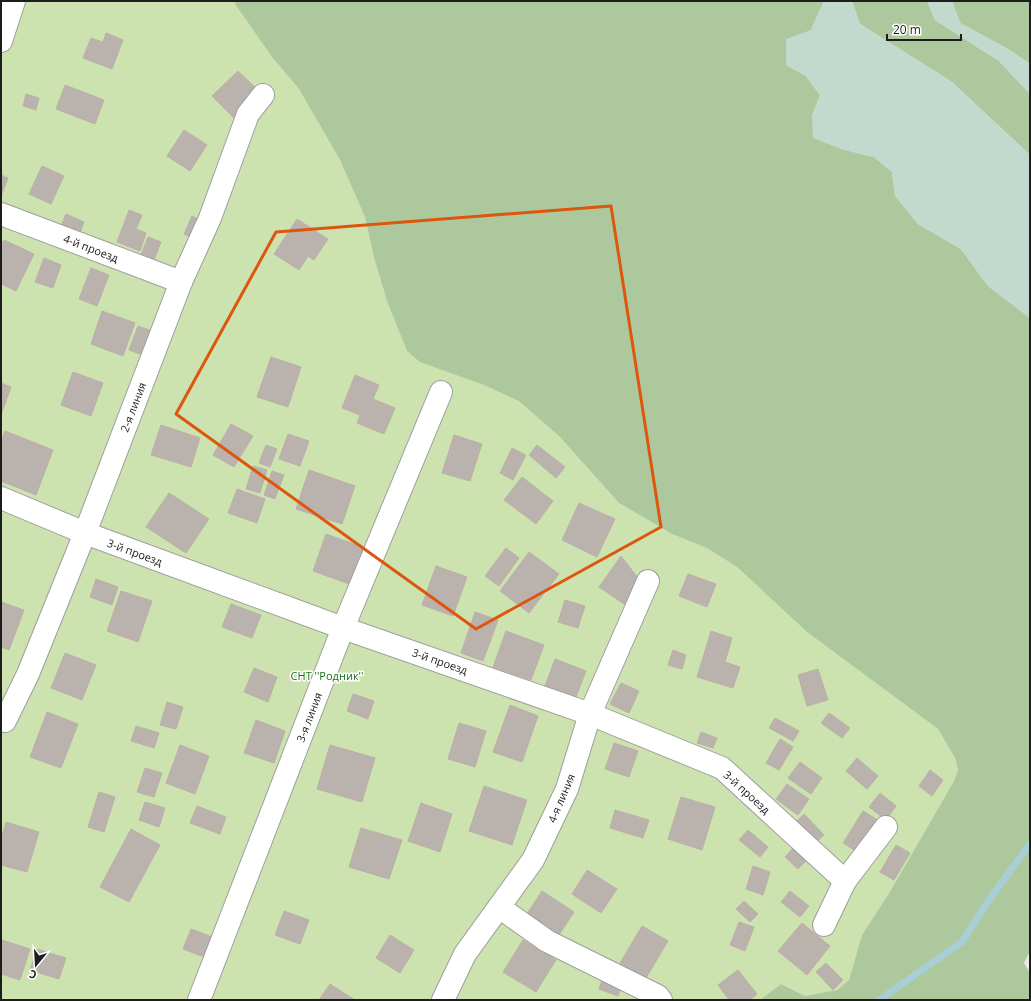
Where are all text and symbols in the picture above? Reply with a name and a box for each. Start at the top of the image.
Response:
scale bar [887,16,961,42]
text: 20 m [893,21,921,38]
street label: 4-й проезд [61,231,121,266]
street label: 2-я линия [117,380,149,434]
street label: 3-й проезд [105,535,165,569]
street label: 3-й проезд [410,645,470,678]
park label: СНТ ''Родник'' [291,668,363,683]
street label: 3-я линия [293,690,325,744]
street label: 3-й проезд [721,767,774,817]
street label: 4-я линия [544,771,578,825]
north arrow [16,945,56,985]
text: С [27,967,38,983]

